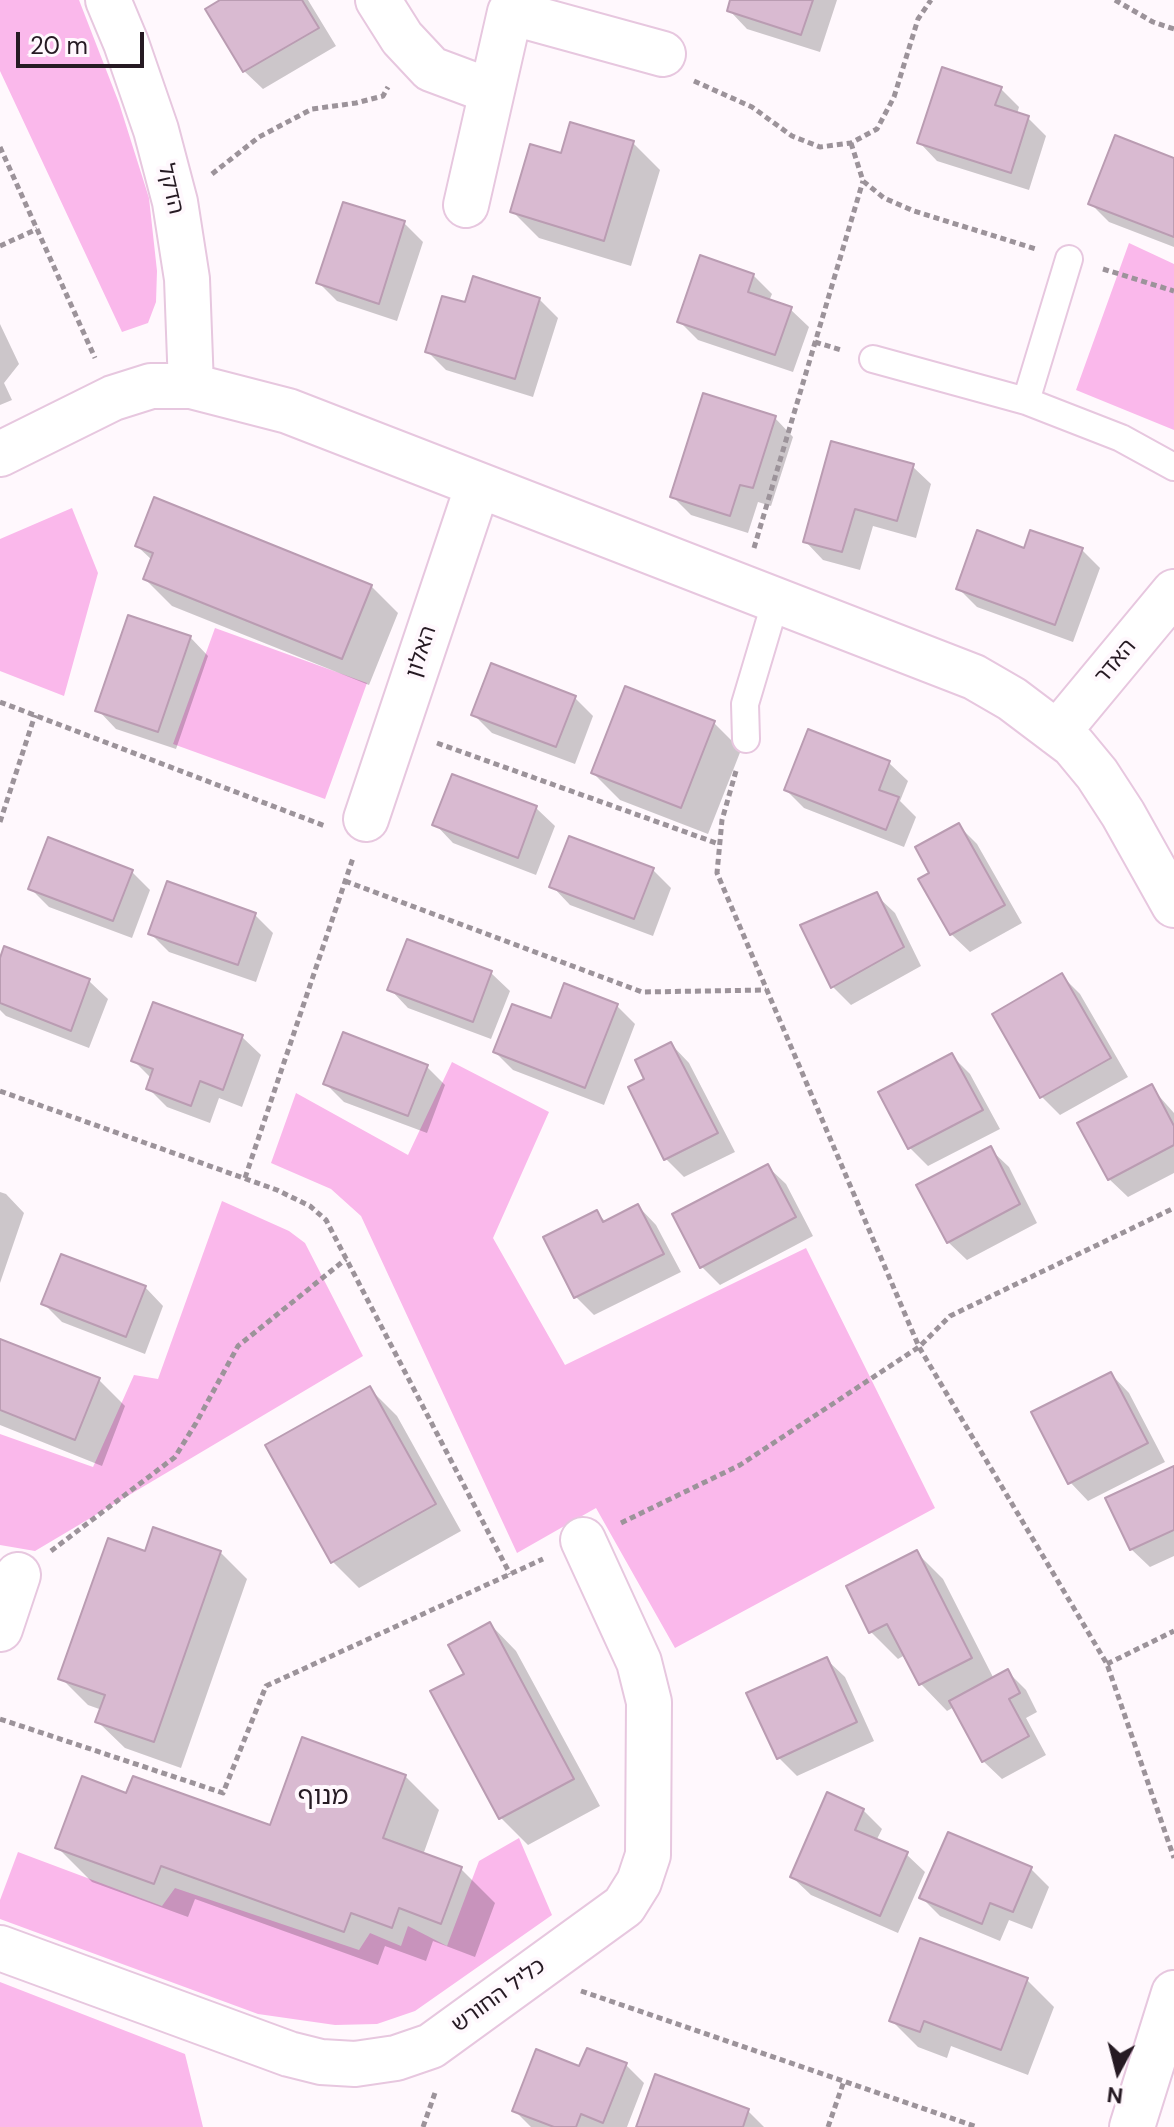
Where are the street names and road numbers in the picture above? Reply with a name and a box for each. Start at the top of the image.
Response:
street label: הדקל [151,161,189,217]
street label: האלון [401,623,443,681]
street label: האדר [1090,634,1142,690]
street label: כליל החורש [447,1953,551,2039]

